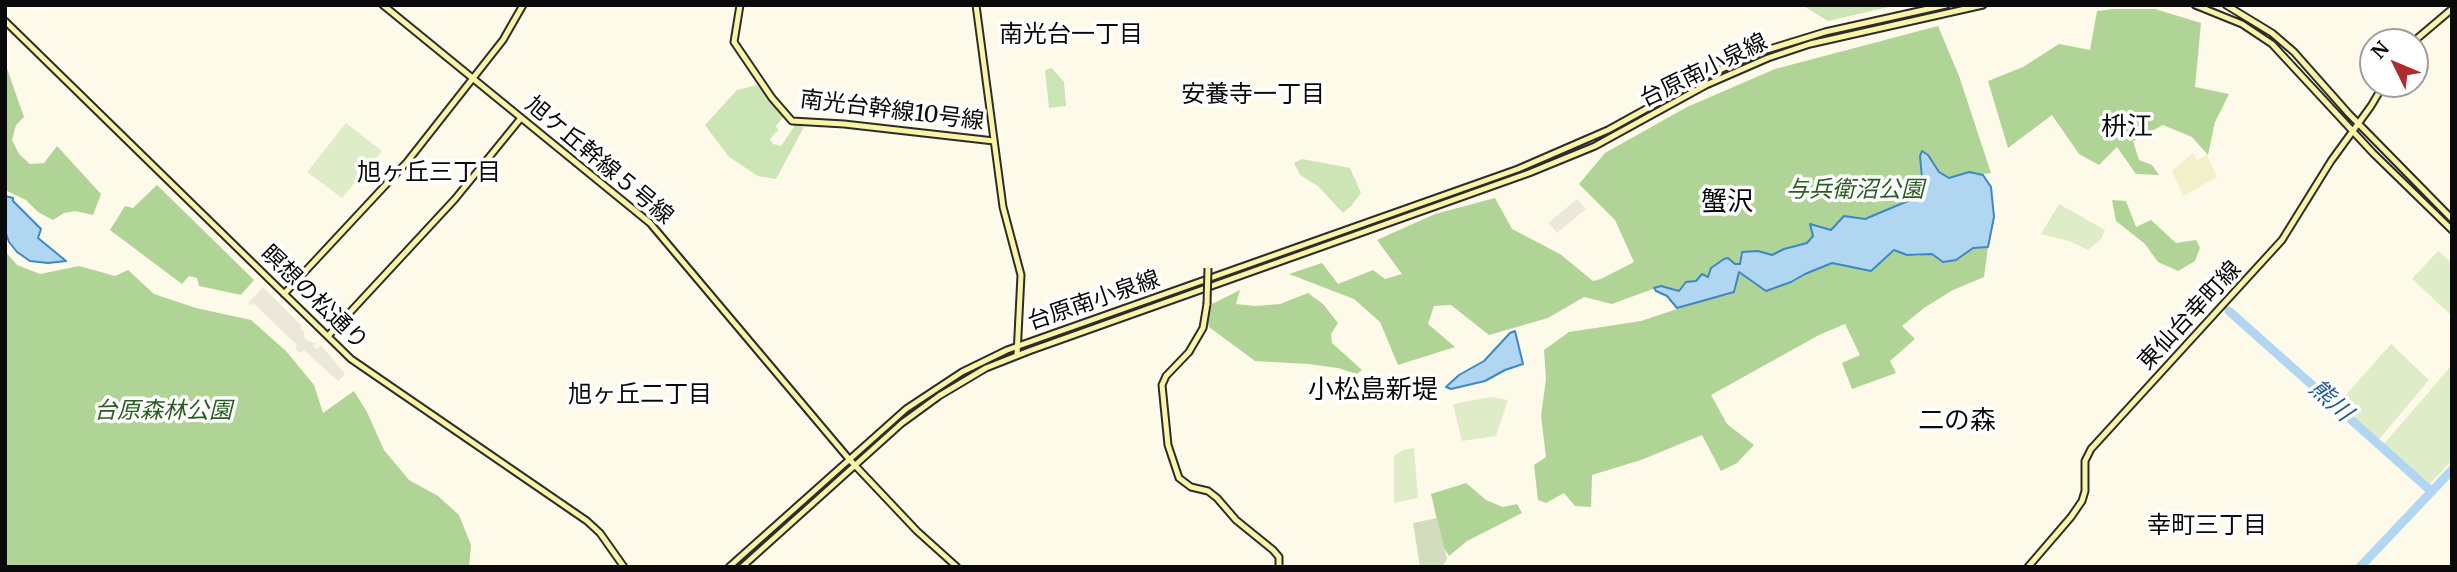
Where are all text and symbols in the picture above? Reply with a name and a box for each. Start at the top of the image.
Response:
district label: 南光台一丁目 [999,21,1143,49]
street label: 台原南小泉線 [1636,28,1772,114]
north arrow [2359,28,2429,98]
text: N [2366,36,2394,64]
district label: 安養寺一丁目 [1181,81,1325,109]
street label: 南光台幹線10号線 [798,86,986,136]
street label: 旭ケ丘幹線５号線 [520,91,678,231]
district label: 枡江 [2101,112,2153,144]
district label: 旭ヶ丘三丁目 [357,159,501,187]
park label: 与兵衛沼公園 [1786,176,1924,204]
district label: 蟹沢 [1701,187,1753,219]
street label: 瞑想の松通り [255,240,373,356]
street label: 東仙台幸町線 [2133,256,2247,376]
street label: 台原南小泉線 [1024,265,1164,337]
water label: 熊川 [2303,374,2357,428]
district label: 小松島新堤 [1308,375,1438,407]
district label: 旭ヶ丘二丁目 [568,381,712,409]
park label: 台原森林公園 [94,397,232,425]
district label: 二の森 [1918,406,1996,438]
district label: 幸町三丁目 [2147,512,2267,540]

